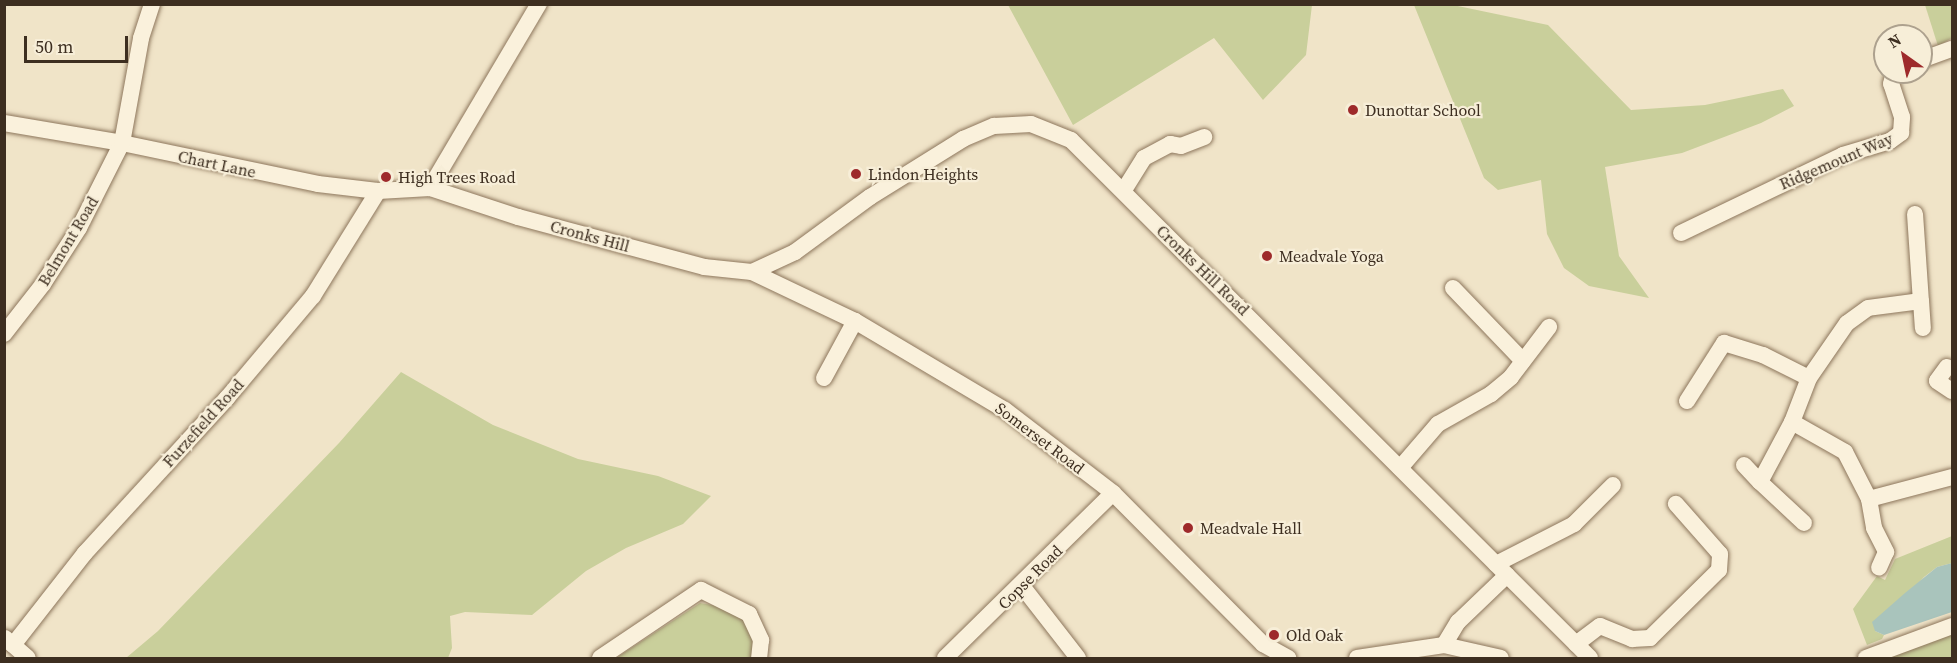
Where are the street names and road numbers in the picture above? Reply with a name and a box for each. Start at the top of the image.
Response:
street label: Ridgemount Way [1776,128,1896,194]
street label: Chart Lane [176,146,258,182]
street label: Belmont Road [34,193,102,289]
street label: Cronks Hill [548,216,632,256]
street label: Cronks Hill Road [1153,221,1253,319]
street label: Furzefield Road [158,375,248,471]
street label: Somerset Road [992,398,1088,478]
street label: Copse Road [994,541,1066,613]

